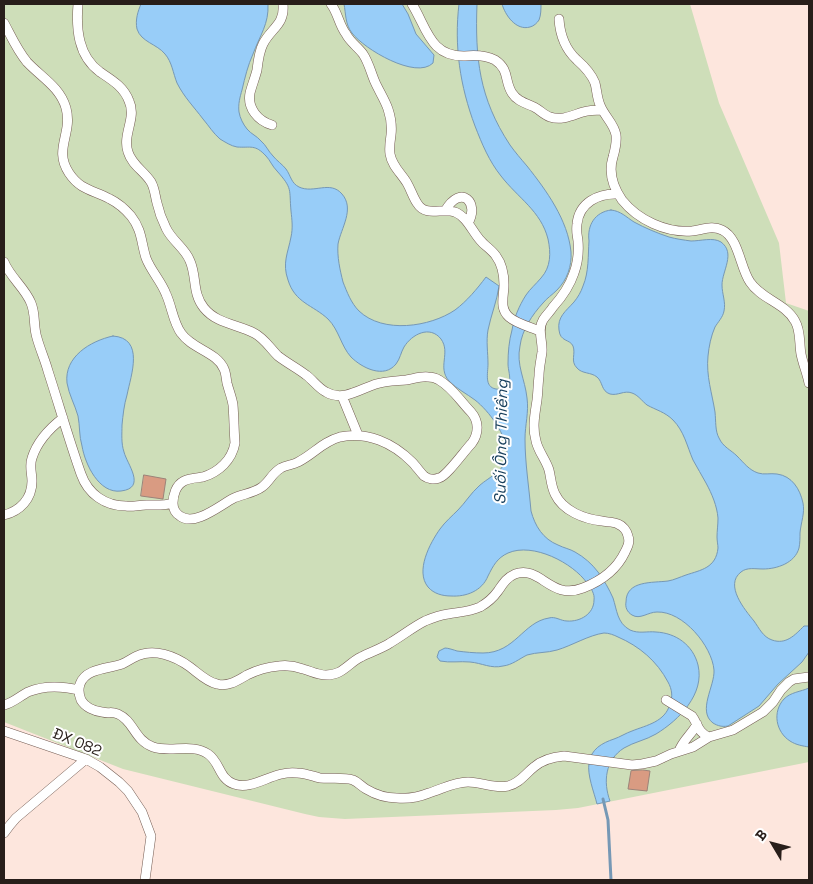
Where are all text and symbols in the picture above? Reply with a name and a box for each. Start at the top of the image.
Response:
water label: Suối Ông Thiềng [491,379,513,505]
street label: ĐX 082 [50,725,104,761]
north arrow [748,819,798,869]
text: B [751,826,771,844]

